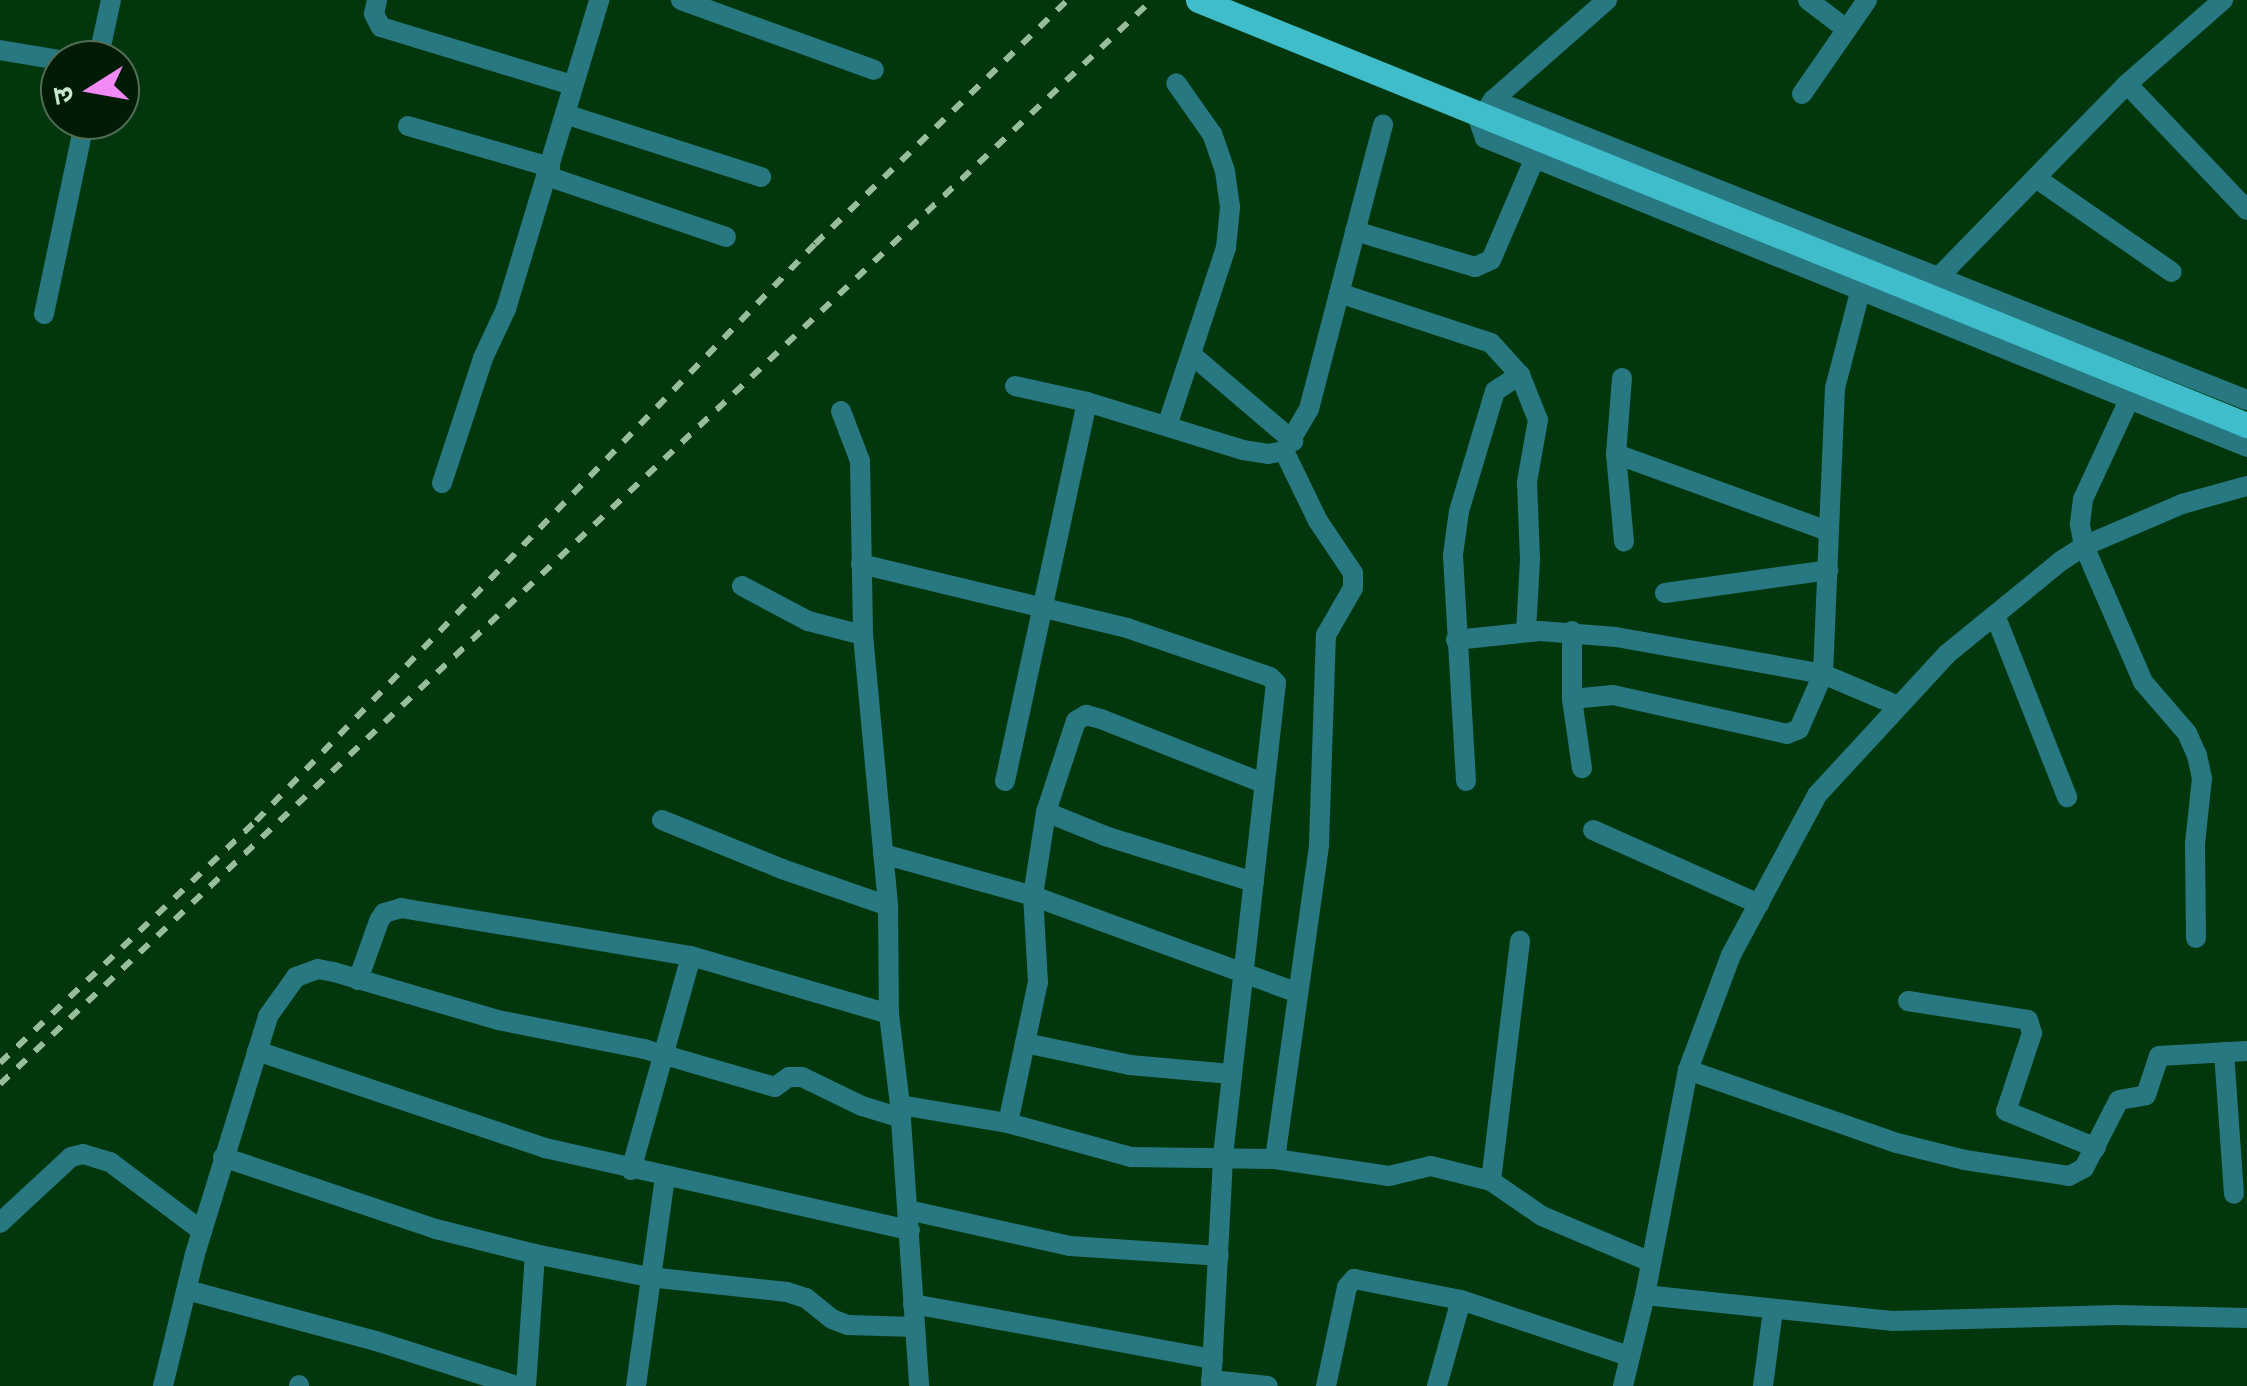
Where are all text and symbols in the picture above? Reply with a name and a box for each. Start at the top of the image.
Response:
north arrow [40,40,140,140]
text: उ [44,84,80,107]

